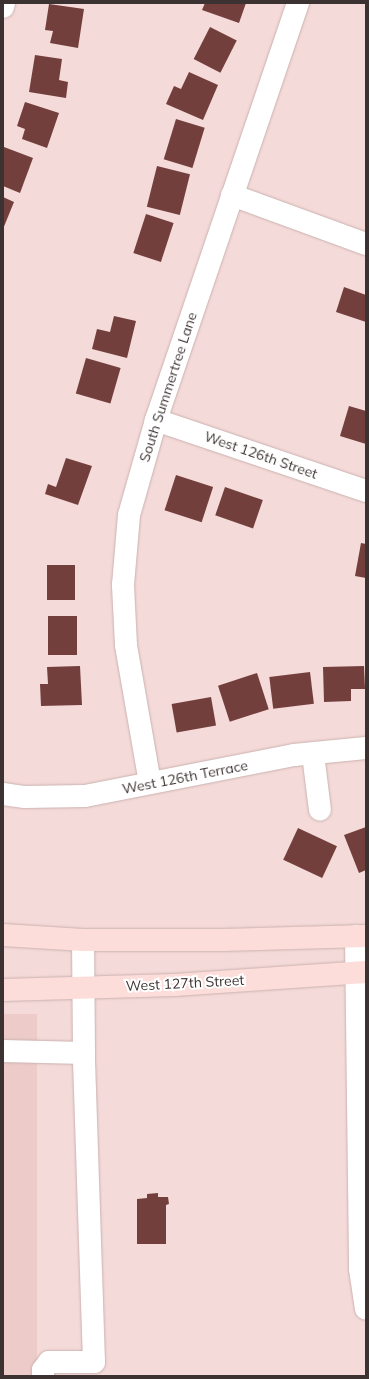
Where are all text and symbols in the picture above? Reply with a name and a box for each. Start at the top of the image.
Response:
street label: South Summertree Lane [136,310,200,464]
street label: West 126th Street [202,428,320,482]
street label: West 126th Terrace [121,757,249,797]
street label: West 127th Street [125,972,245,994]

